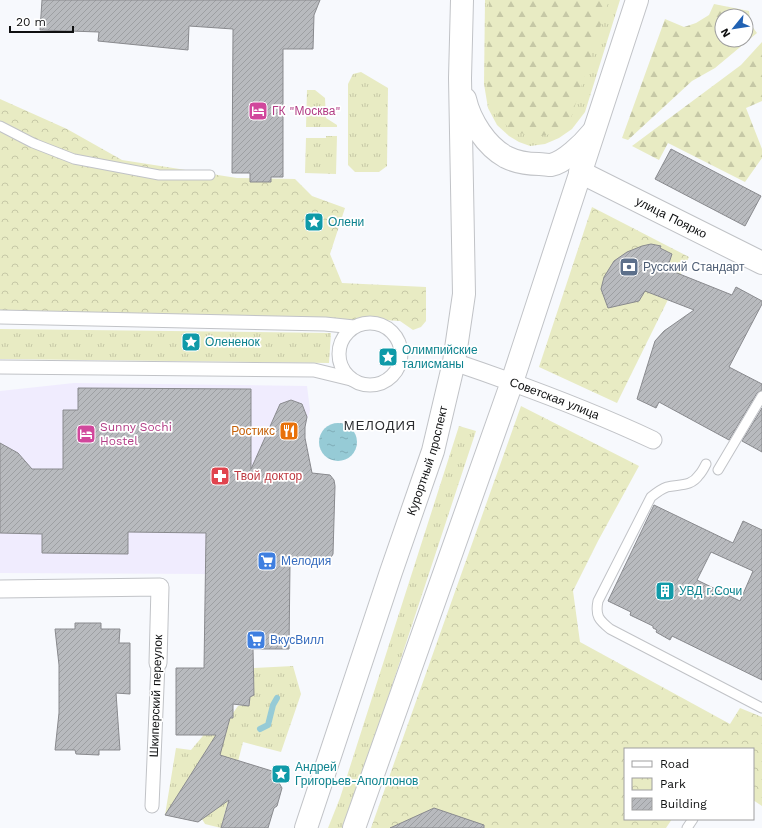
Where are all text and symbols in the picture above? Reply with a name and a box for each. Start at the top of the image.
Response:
scale bar [10,8,73,34]
north arrow [714,8,754,48]
text: 20 m [16,15,46,29]
text: N [718,26,733,40]
hotel icon: ГК "Москва" [247,100,269,122]
place label: ГК "Москва" [272,104,340,118]
street label: улица Поярко [633,194,709,241]
place icon: Олени [303,211,325,233]
place label: Олени [328,215,364,229]
bank icon: Русский Стандарт [618,256,640,278]
place label: Русский Стандарт [643,260,745,274]
place icon: Олененок [180,331,202,353]
place label: Олененок [205,335,260,349]
place label: Олимпийские талисманы [402,343,478,371]
place icon: Олимпийские талисманы [377,346,399,368]
street label: Советская улица [508,375,602,423]
street label: Курортный проспект [404,404,451,517]
district label: МЕЛОДИЯ [344,418,416,433]
place label: Sunny Sochi Hostel [100,420,172,448]
restaurant icon: Ростикс [278,420,300,442]
hotel icon: Sunny Sochi Hostel [75,423,97,445]
place label: Ростикс [231,424,275,438]
pharmacy icon: Твой доктор [209,465,231,487]
place label: Твой доктор [234,469,303,483]
supermarket icon: Мелодия [256,550,278,572]
place label: Мелодия [281,554,331,568]
building icon: УВД г.Сочи [654,580,676,602]
place label: УВД г.Сочи [679,584,742,598]
supermarket icon: ВкусВилл [245,629,267,651]
place label: ВкусВилл [270,633,324,647]
street label: Шкиперский переулок [147,634,165,758]
legend [624,748,754,820]
text: Road [660,757,689,771]
place label: Андрей Григорьев-Аполлонов [295,760,418,788]
place icon: Андрей Григорьев-Аполлонов [270,763,292,785]
text: Park [660,777,686,791]
text: Building [660,797,707,811]

